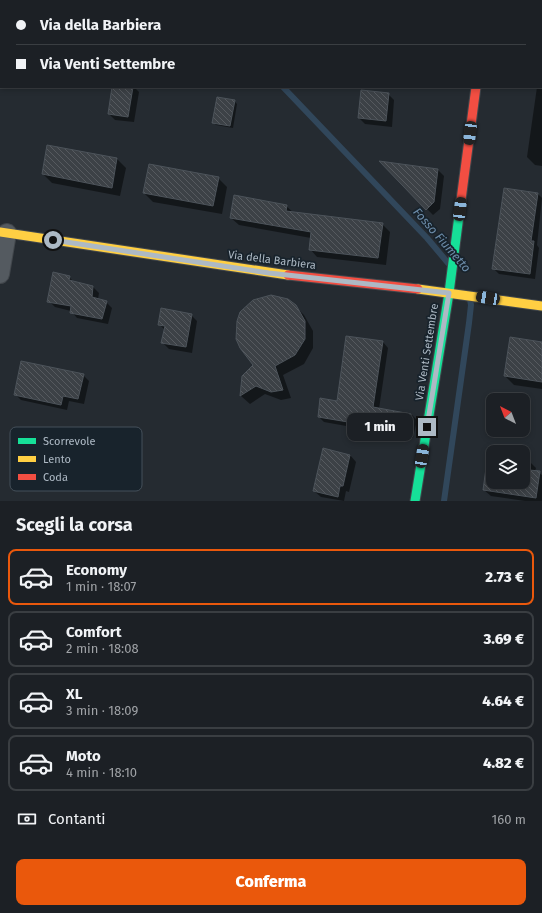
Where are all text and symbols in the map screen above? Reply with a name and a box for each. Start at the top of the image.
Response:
text: Via della Barbiera [40,16,161,34]
text: Via Venti Settembre [40,55,175,73]
car [463,120,477,146]
car [453,196,467,222]
water label: Fosso Fiumetto [410,205,474,275]
route start [44,231,62,249]
street label: Via della Barbiera [227,248,317,272]
car [475,290,501,306]
street label: Via Venti Settembre [413,303,441,401]
north arrow [486,393,530,437]
map controls [486,393,530,489]
callout: 1 min [347,413,413,441]
route end [418,418,436,436]
text: 1 min [364,419,396,434]
legend [10,427,142,491]
text: Scorrevole [43,435,96,448]
car [414,443,430,469]
button: layers [486,445,530,489]
text: Lento [43,453,71,466]
text: Coda [43,471,68,484]
text: Scegli la corsa [16,514,133,536]
icon: car [18,559,54,595]
text: Economy [66,561,127,579]
text: 2.73 € [485,568,524,586]
text: 1 min · 18:07 [66,579,136,594]
icon: car [18,621,54,657]
text: Comfort [66,623,122,641]
text: 3.69 € [483,630,524,648]
text: 2 min · 18:08 [66,641,139,656]
icon: car [18,683,54,719]
text: XL [66,685,82,703]
text: 4.64 € [482,692,524,710]
text: 3 min · 18:09 [66,703,138,718]
icon: car [18,745,54,781]
text: Moto [66,747,101,765]
text: 4.82 € [483,754,524,772]
text: 4 min · 18:10 [66,765,137,780]
icon: cash [16,808,38,830]
text: Contanti [48,810,106,828]
text: 160 m [492,812,526,827]
button: Conferma [16,859,526,905]

